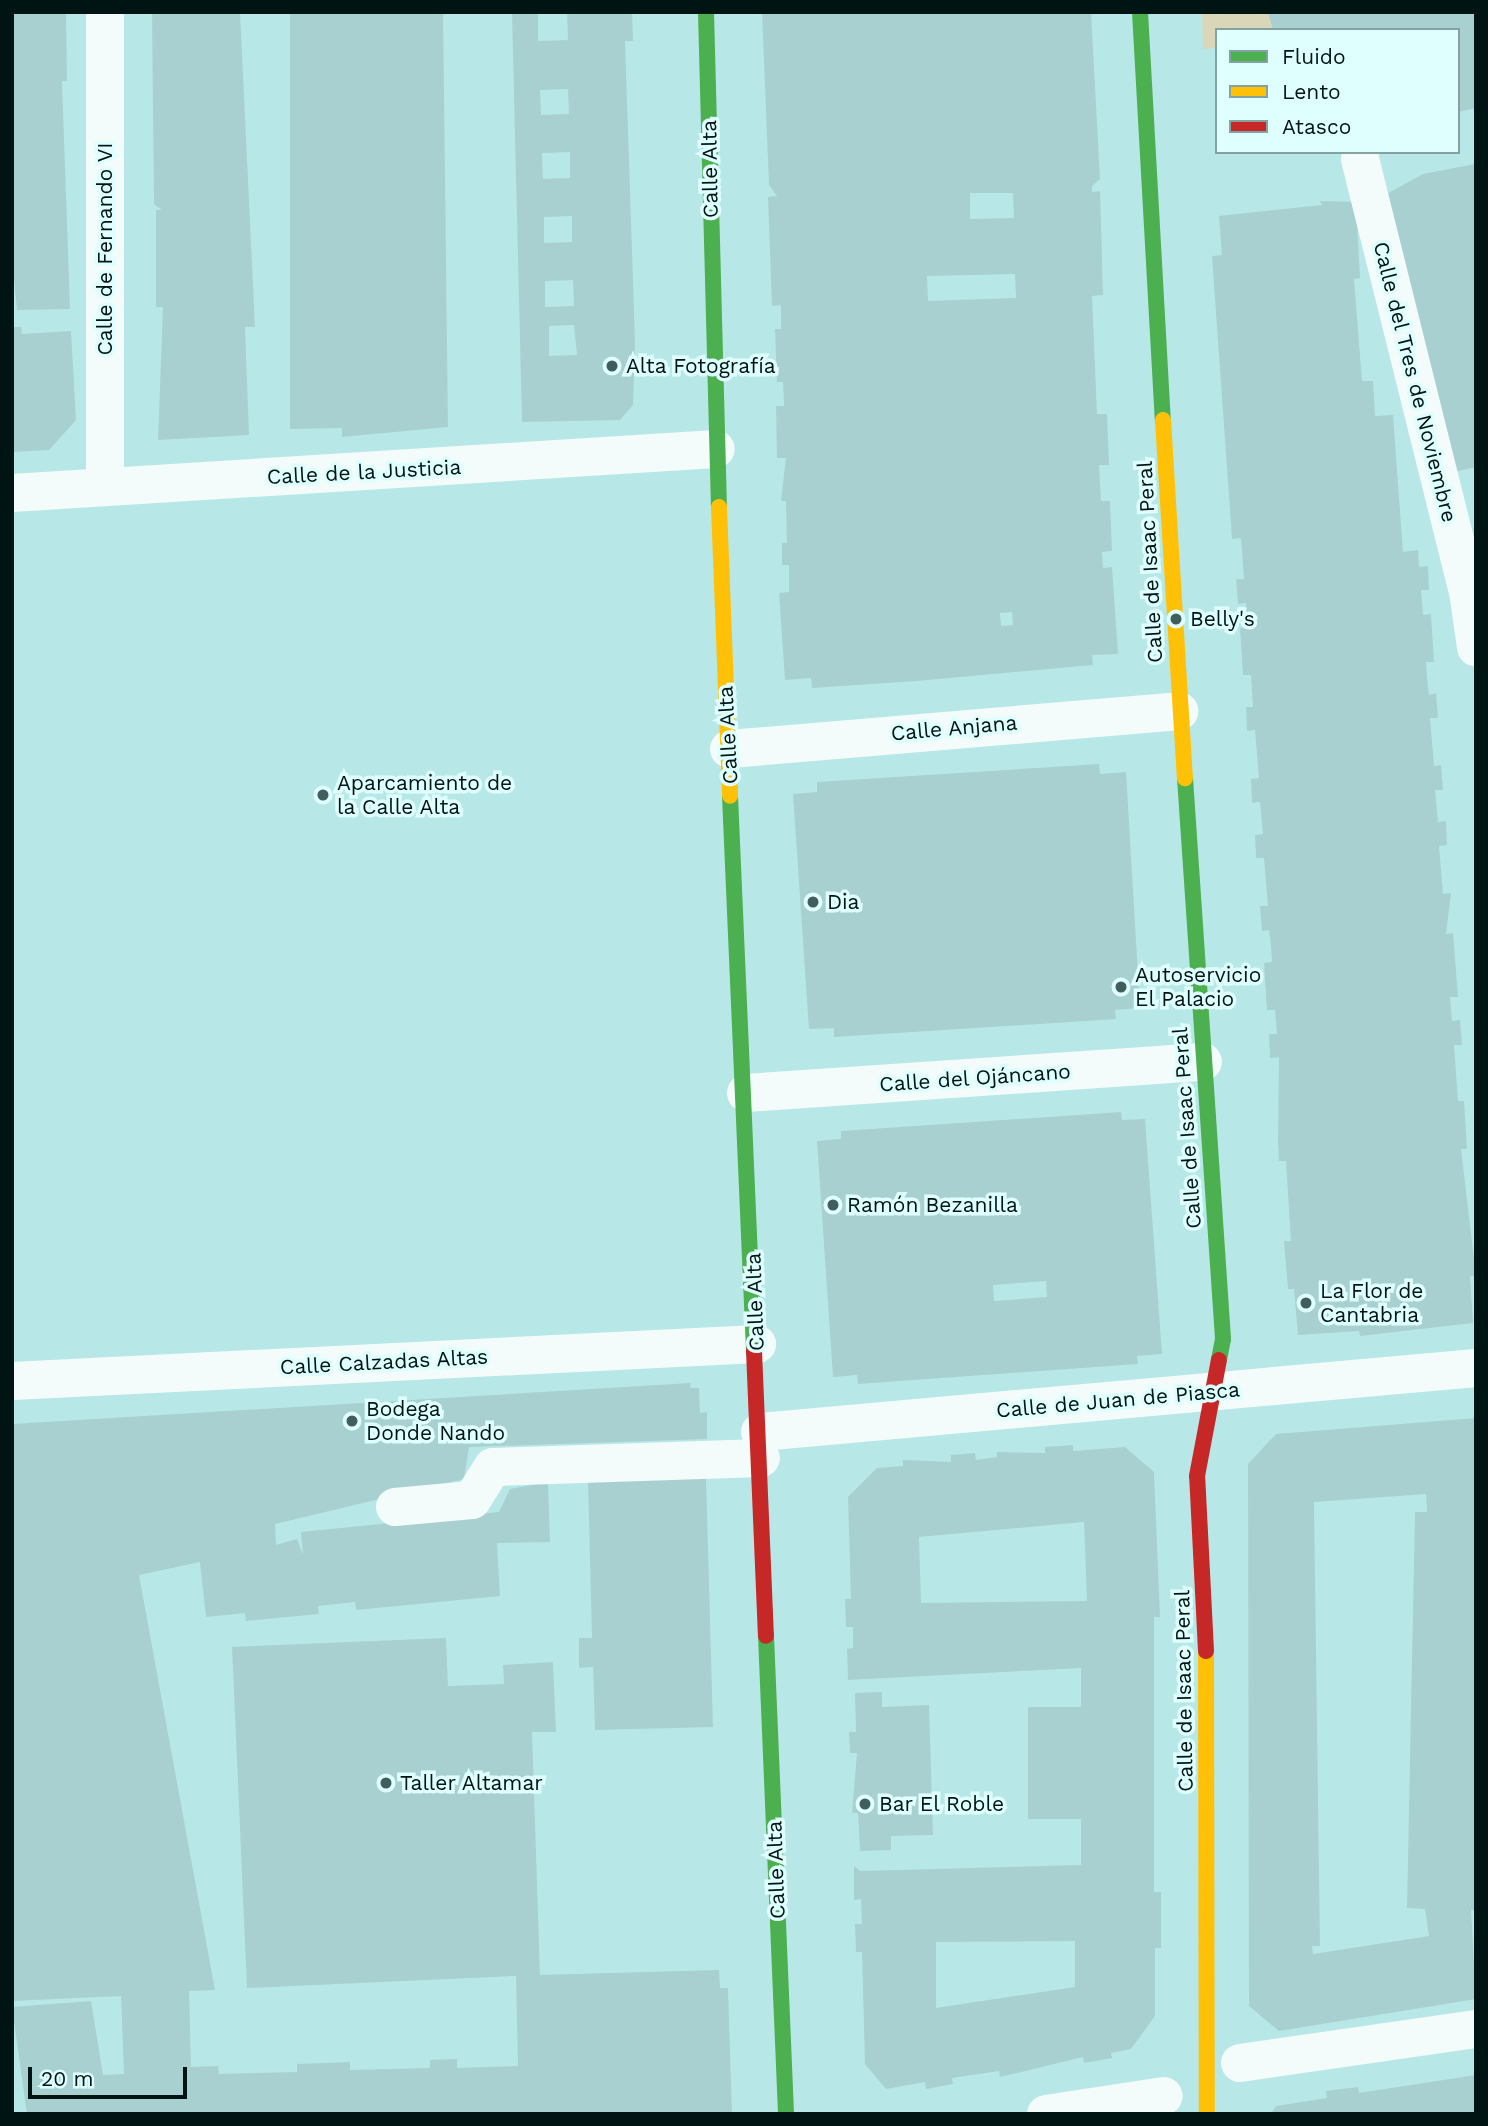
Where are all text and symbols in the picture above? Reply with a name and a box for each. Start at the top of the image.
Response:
legend [1215,28,1460,154]
text: Fluido [1282,44,1346,69]
text: Lento [1282,79,1341,104]
text: Atasco [1282,114,1351,139]
street label: Calle Alta [697,119,723,219]
street label: Calle de Fernando VI [92,142,118,356]
street label: Calle del Tres de Noviembre [1368,238,1462,526]
place label: Alta Fotografía [626,353,776,379]
marker: Alta Fotografía [604,358,620,374]
street label: Calle de la Justicia [266,454,462,490]
street label: Calle de Isaac Peral [1132,460,1168,664]
place label: Belly's [1190,606,1255,632]
marker: Belly's [1168,611,1184,627]
street label: Calle Alta [713,685,743,785]
street label: Calle Anjana [889,710,1019,746]
place label: Aparcamiento de la Calle Alta [337,770,512,820]
marker: Aparcamiento de la Calle Alta [315,787,331,803]
place label: Dia [827,889,860,915]
marker: Dia [805,894,821,910]
place label: Autoservicio El Palacio [1135,962,1261,1012]
marker: Autoservicio El Palacio [1113,979,1129,995]
street label: Calle de Isaac Peral [1167,1026,1207,1230]
street label: Calle del Ojáncano [878,1059,1072,1097]
place label: Ramón Bezanilla [847,1192,1018,1218]
marker: Ramón Bezanilla [825,1197,841,1213]
street label: Calle Alta [741,1252,769,1352]
place label: La Flor de Cantabria [1320,1278,1424,1328]
marker: La Flor de Cantabria [1298,1295,1314,1311]
street label: Calle Calzadas Altas [279,1344,489,1380]
street label: Calle de Juan de Piasca [995,1377,1241,1423]
place label: Bodega Donde Nando [366,1396,505,1446]
marker: Bodega Donde Nando [344,1413,360,1429]
street label: Calle de Isaac Peral [1170,1590,1198,1792]
place label: Taller Altamar [400,1770,544,1796]
marker: Taller Altamar [378,1775,394,1791]
place label: Bar El Roble [879,1791,1005,1817]
marker: Bar El Roble [857,1796,873,1812]
street label: Calle Alta [762,1820,790,1920]
scale bar [32,2052,191,2096]
text: 20 m [41,2066,93,2091]

